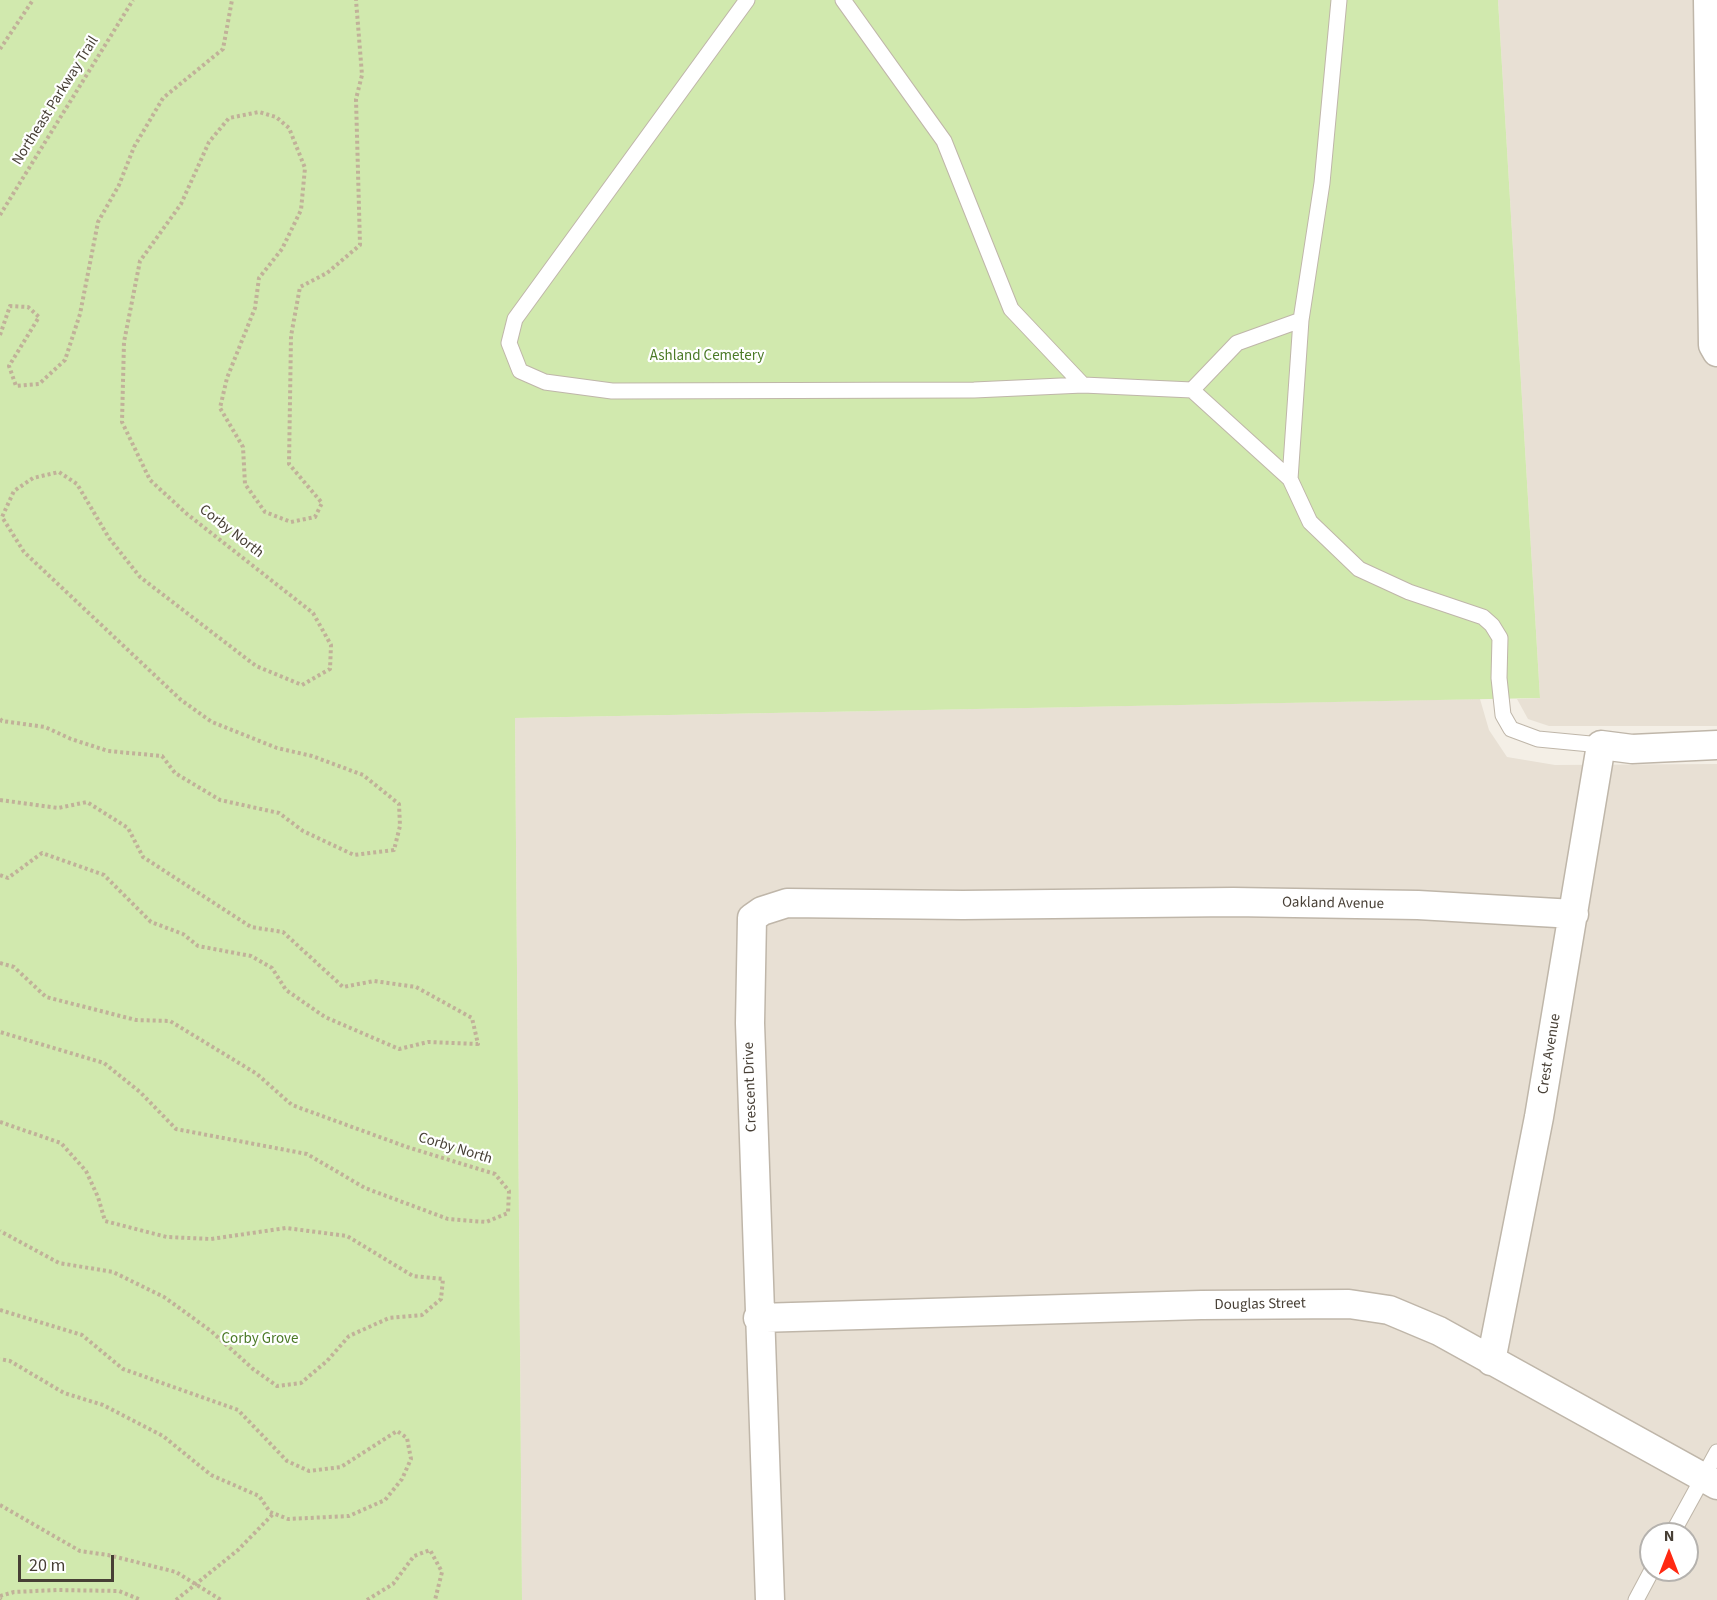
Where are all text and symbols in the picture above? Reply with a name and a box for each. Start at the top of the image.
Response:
street label: Northeast Parkway Trail [9,33,103,169]
park label: Ashland Cemetery [650,348,764,366]
street label: Corby North [195,501,267,563]
street label: Oakland Avenue [1282,894,1384,914]
street label: Crest Avenue [1535,1012,1565,1096]
street label: Crescent Drive [740,1042,762,1132]
street label: Corby North [416,1129,494,1169]
street label: Douglas Street [1214,1295,1306,1315]
park label: Corby Grove [222,1331,298,1349]
north arrow [1639,1522,1699,1582]
text: N [1664,1525,1674,1547]
scale bar [21,1543,117,1581]
text: 20 m [29,1553,65,1578]

